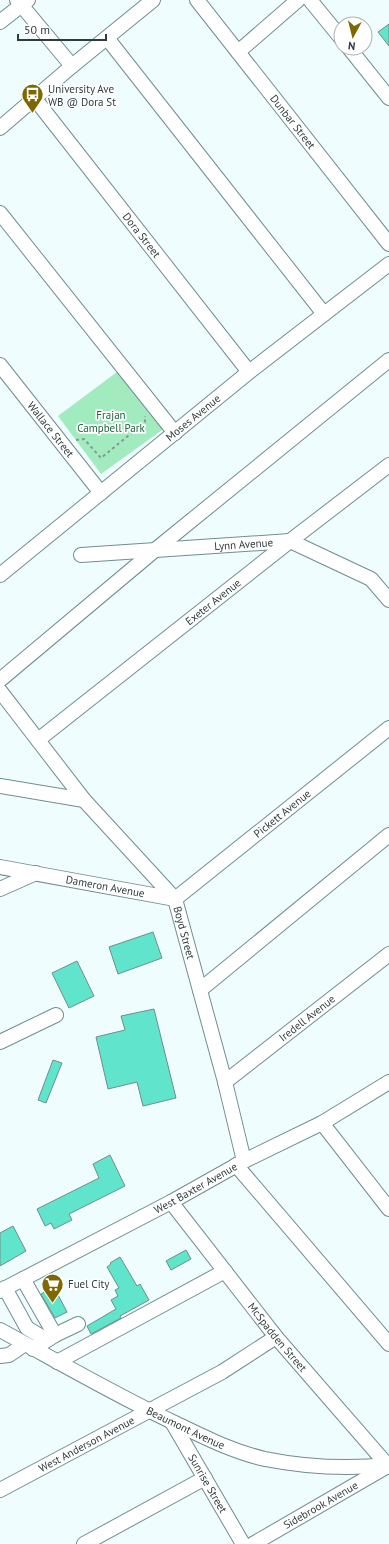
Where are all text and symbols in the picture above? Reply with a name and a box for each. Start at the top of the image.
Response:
scale bar [18,16,106,42]
north arrow [333,16,373,56]
text: 50 m [24,22,50,37]
text: N [347,39,356,53]
bus stop icon: University Ave WB @ Dora St [20,82,46,115]
place label: University Ave WB @ Dora St [48,82,116,109]
street label: Dunbar Street [267,92,319,152]
street label: Dora Street [120,210,164,261]
street label: Moses Avenue [163,391,223,444]
street label: Wallace Street [24,399,77,460]
park label: Frajan Campbell Park [77,408,146,435]
street label: Lynn Avenue [214,535,274,553]
street label: Exeter Avenue [182,575,244,628]
street label: Pickett Avenue [251,786,314,841]
street label: Dameron Avenue [65,872,146,900]
street label: Boyd Street [170,905,198,961]
street label: Iredell Avenue [276,991,338,1044]
street label: West Baxter Avenue [152,1159,240,1217]
supermarket icon: Fuel City [39,1271,65,1304]
place label: Fuel City [68,1277,110,1291]
street label: McSpadden Street [245,1300,310,1375]
street label: Beaumont Avenue [144,1403,227,1452]
street label: West Anderson Avenue [36,1413,137,1475]
street label: Sunrise Street [185,1451,230,1516]
street label: Sidebrook Avenue [281,1478,361,1532]

